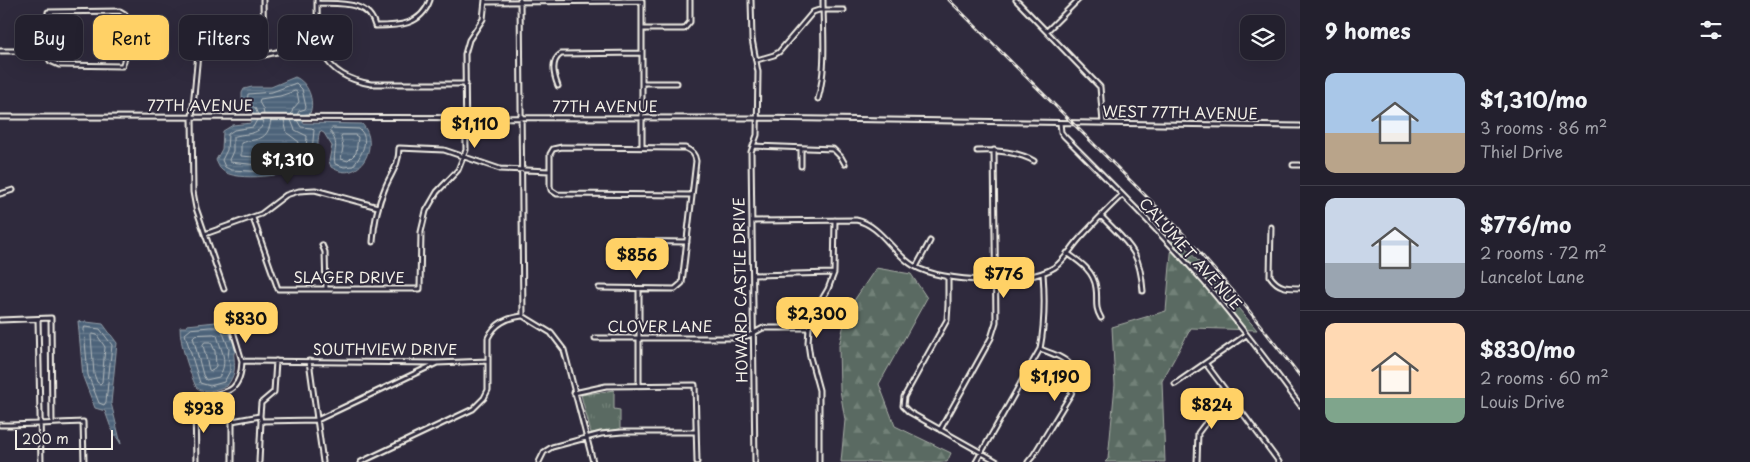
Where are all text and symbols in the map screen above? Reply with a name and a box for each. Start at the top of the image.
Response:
text: 9 homes [1325,14,1411,46]
chip: Buy [15,15,83,60]
chip: Rent [93,15,169,60]
chip: Filters [179,15,268,60]
chip: New [278,15,352,60]
map controls [1240,15,1285,60]
button: layers [1240,15,1285,60]
icon: filters [1697,16,1725,44]
text: $1,310/mo [1480,83,1587,115]
street label: 77TH AVENUE [147,93,253,116]
icon: home [1365,93,1425,153]
street label: 77TH AVENUE [552,94,658,117]
street label: WEST 77TH AVENUE [1102,99,1258,124]
pin: $1,110 [434,106,516,149]
text: $1,110 [452,111,498,135]
text: 3 rooms · 86 m² [1480,115,1607,139]
text: Thiel Drive [1480,139,1563,163]
pin: $1,310 [247,142,329,185]
text: $1,310 [262,147,314,171]
street label: CALUMET AVENUE [1134,192,1248,314]
street label: HOWARD CASTLE DRIVE [726,197,753,383]
text: $776/mo [1480,208,1571,240]
icon: home [1365,218,1425,278]
pin: $856 [607,238,667,280]
text: 2 rooms · 72 m² [1480,240,1607,264]
text: $856 [617,242,657,266]
pin: $776 [974,256,1034,299]
text: $776 [984,261,1024,285]
text: Lancelot Lane [1480,264,1585,288]
street label: SLAGER DRIVE [293,265,405,288]
pin: $2,300 [776,296,858,339]
text: $2,300 [787,301,847,325]
pin: $830 [216,302,276,344]
text: $830 [225,306,267,330]
street label: CLOVER LANE [607,314,713,337]
text: $830/mo [1480,333,1575,365]
street label: SOUTHVIEW DRIVE [313,337,457,360]
icon: home [1365,343,1425,403]
pin: $1,190 [1014,360,1096,402]
text: $1,190 [1031,364,1080,388]
text: 2 rooms · 60 m² [1480,365,1609,389]
pin: $824 [1182,388,1242,430]
text: Louis Drive [1480,389,1565,413]
pin: $938 [174,392,234,434]
text: $824 [1192,392,1232,416]
text: $938 [184,396,224,420]
scale bar [15,427,112,450]
text: 200 m [22,428,69,449]

